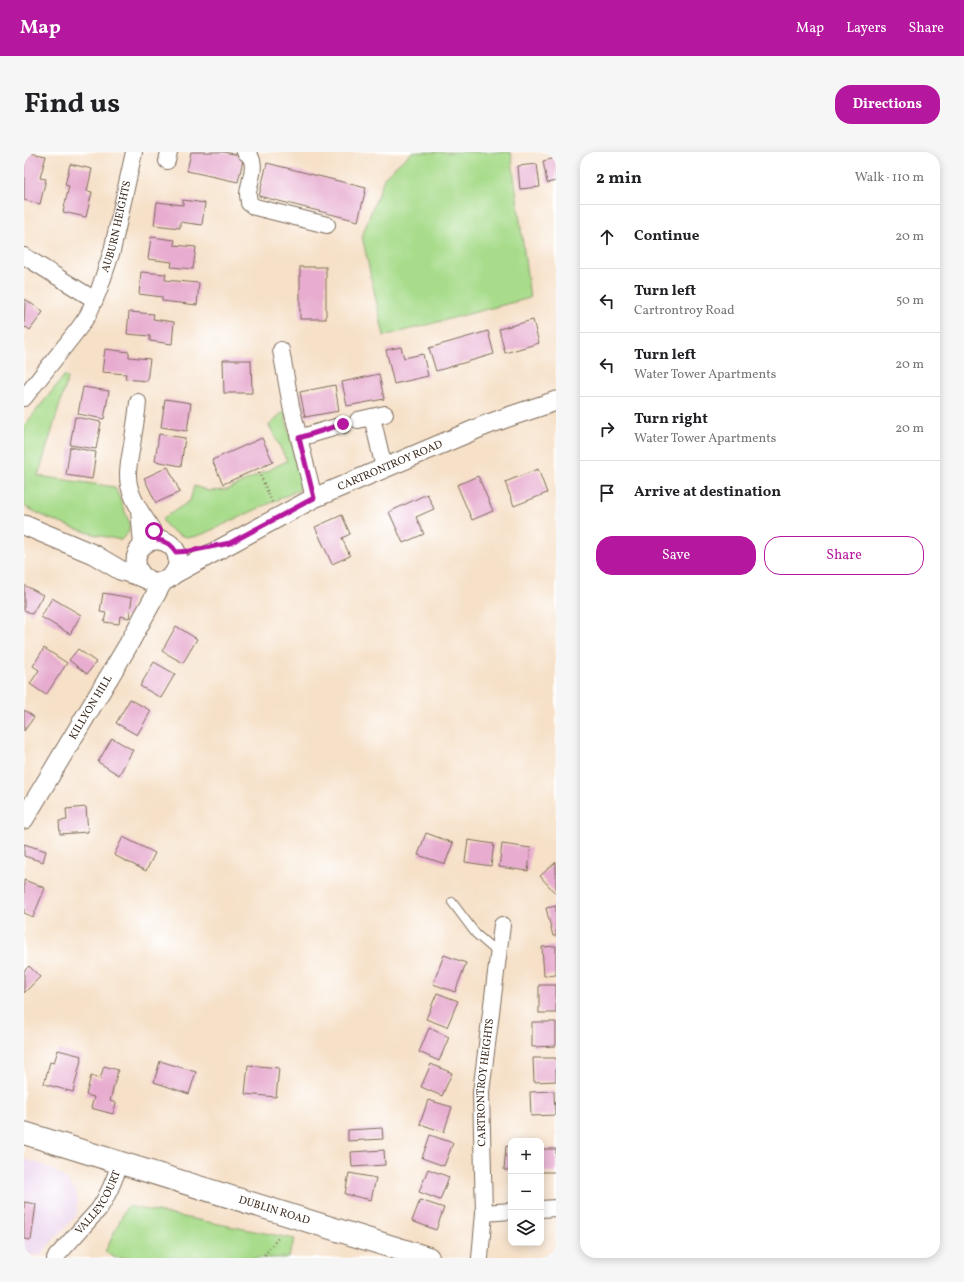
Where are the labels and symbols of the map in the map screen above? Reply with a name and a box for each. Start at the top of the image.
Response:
street label: AUBURN HEIGHTS [98,179,135,274]
route end [334,415,352,433]
street label: CARTRONTROY ROAD [335,437,445,495]
route start [145,522,163,540]
street label: KILLYON HILL [66,672,116,743]
street label: CARTRONTROY HEIGHTS [473,1018,498,1147]
street label: VALLEYCOURT [72,1168,125,1238]
street label: DUBLIN ROAD [237,1192,312,1229]

